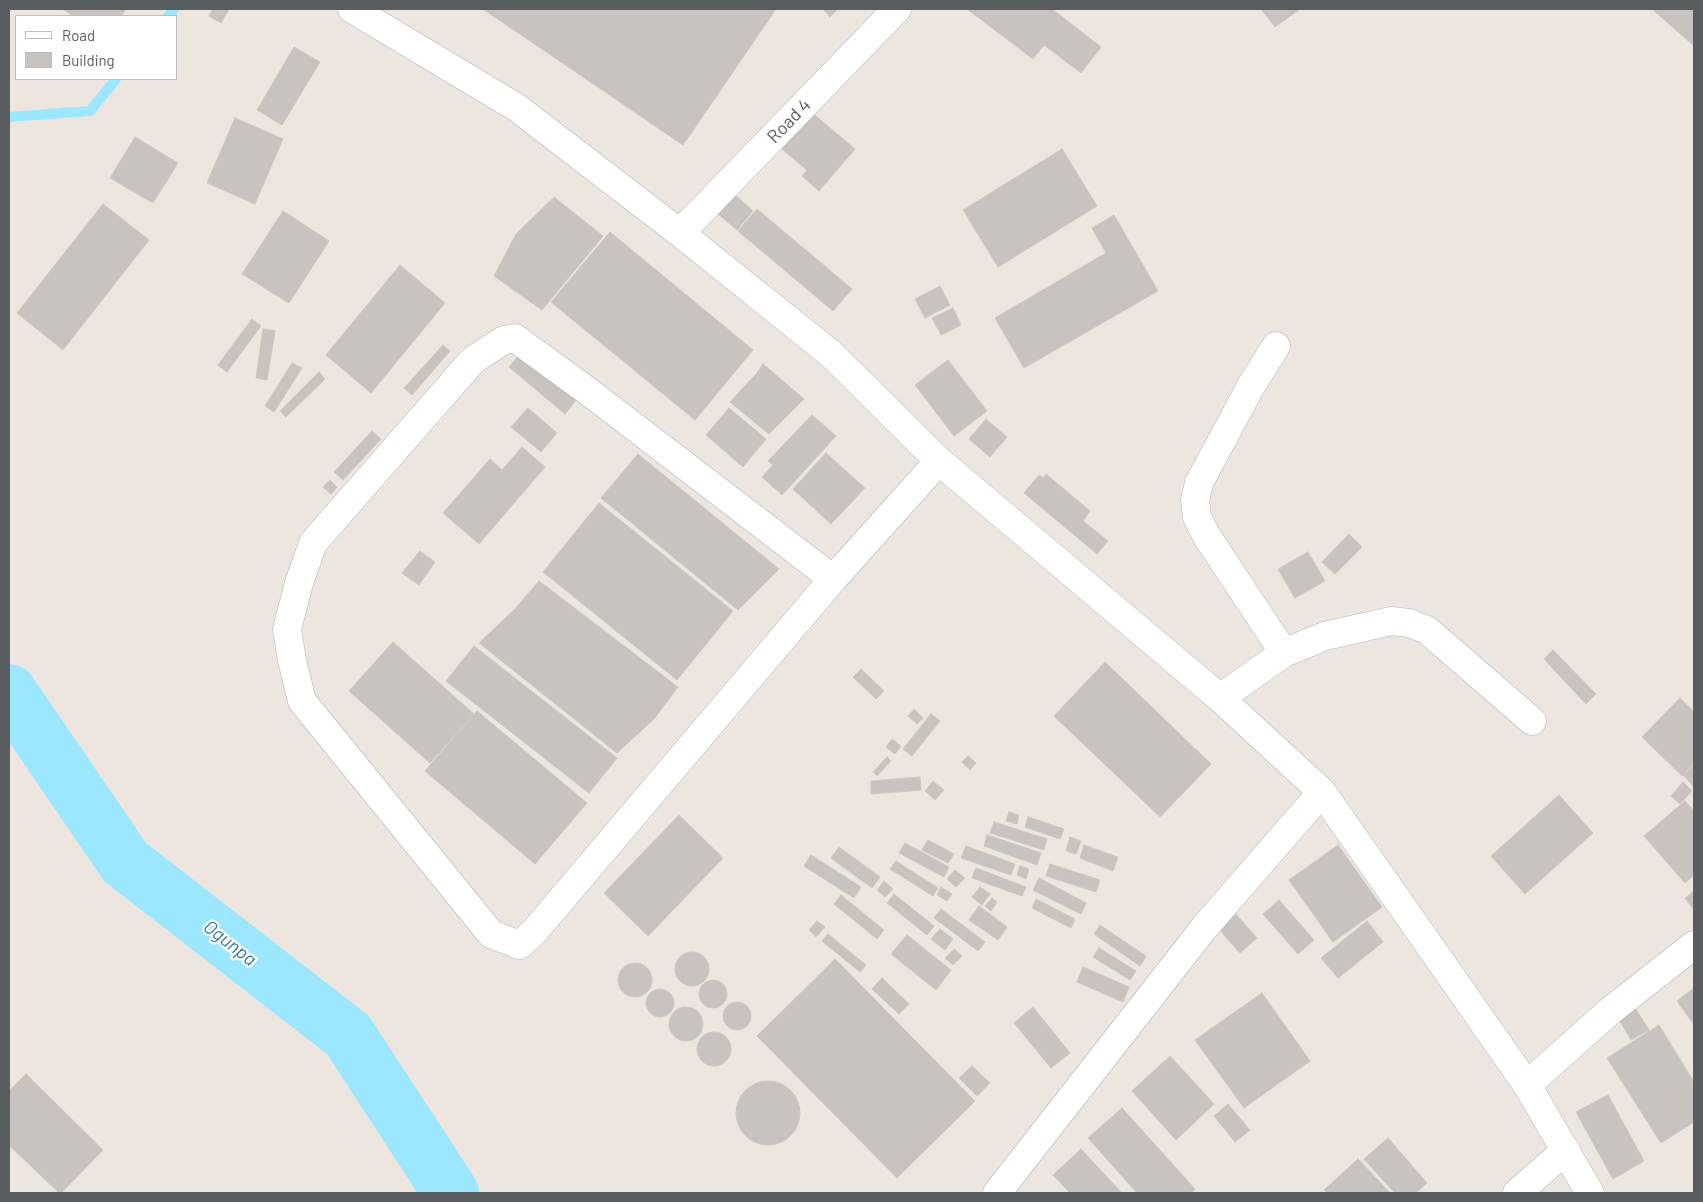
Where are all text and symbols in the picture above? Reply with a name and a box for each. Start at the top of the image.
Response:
legend [15,15,178,80]
text: Road [62,26,95,44]
text: Building [62,51,115,69]
street label: Road 4 [763,94,815,148]
water label: Ogunpa [199,915,261,971]

